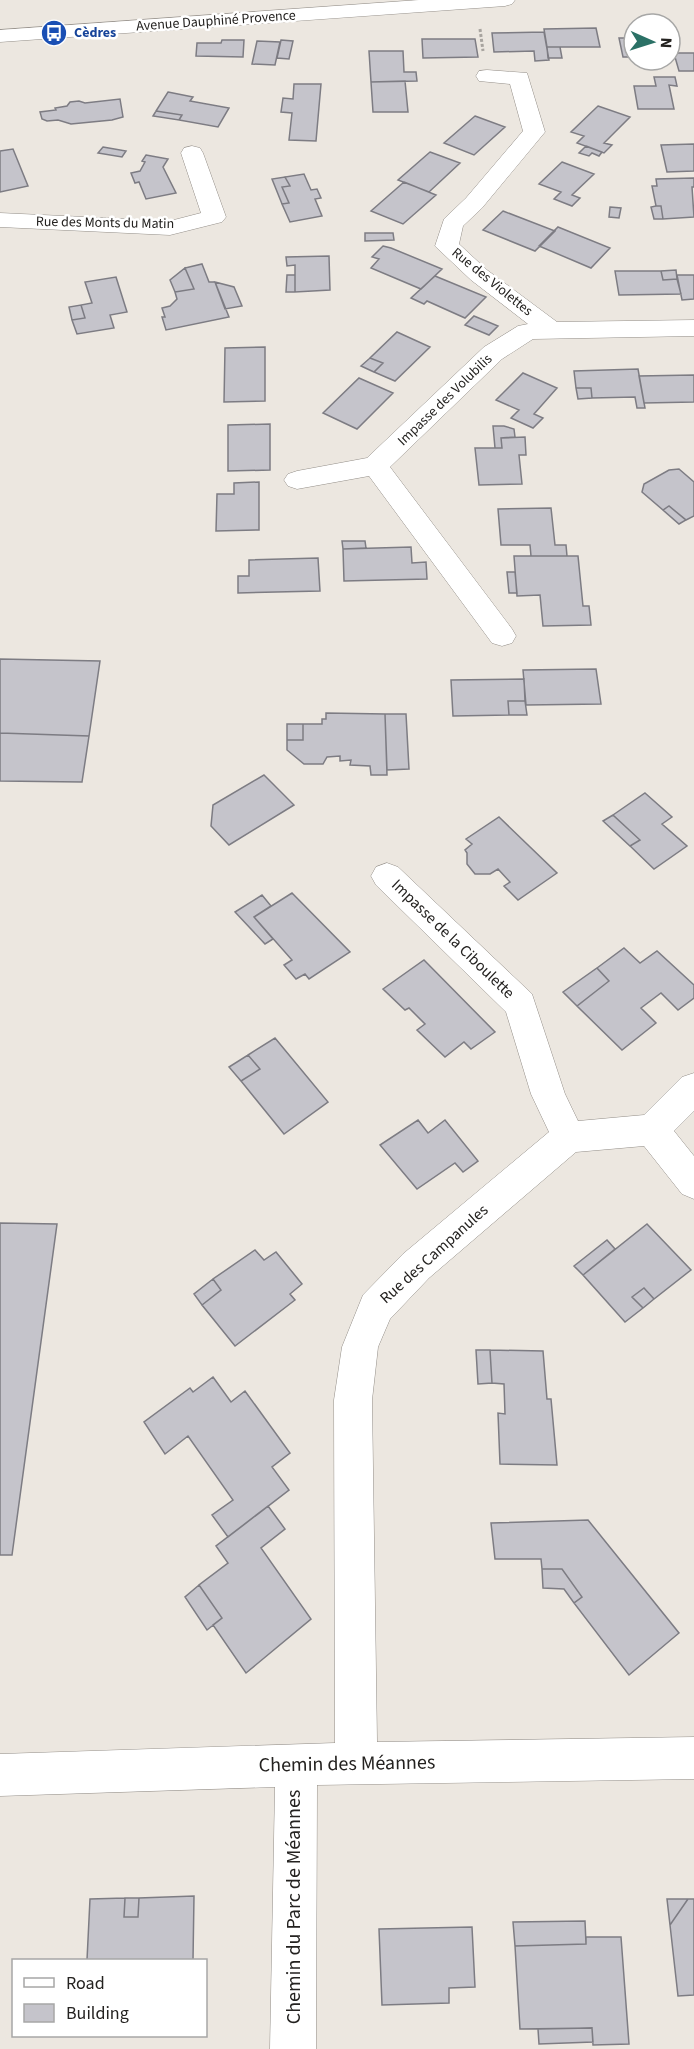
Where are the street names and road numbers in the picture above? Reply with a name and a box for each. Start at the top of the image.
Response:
street label: Avenue Dauphiné Provence [136,5,296,37]
street label: Rue des Monts du Matin [36,212,174,234]
street label: Rue des Violettes [447,243,537,321]
street label: Impasse des Volubilis [393,349,497,450]
street label: Impasse de la Ciboulette [387,874,519,1004]
street label: Rue des Campanules [375,1199,493,1309]
street label: Chemin des Méannes [259,1748,435,1780]
street label: Chemin du Parc de Méannes [280,1790,308,2024]

